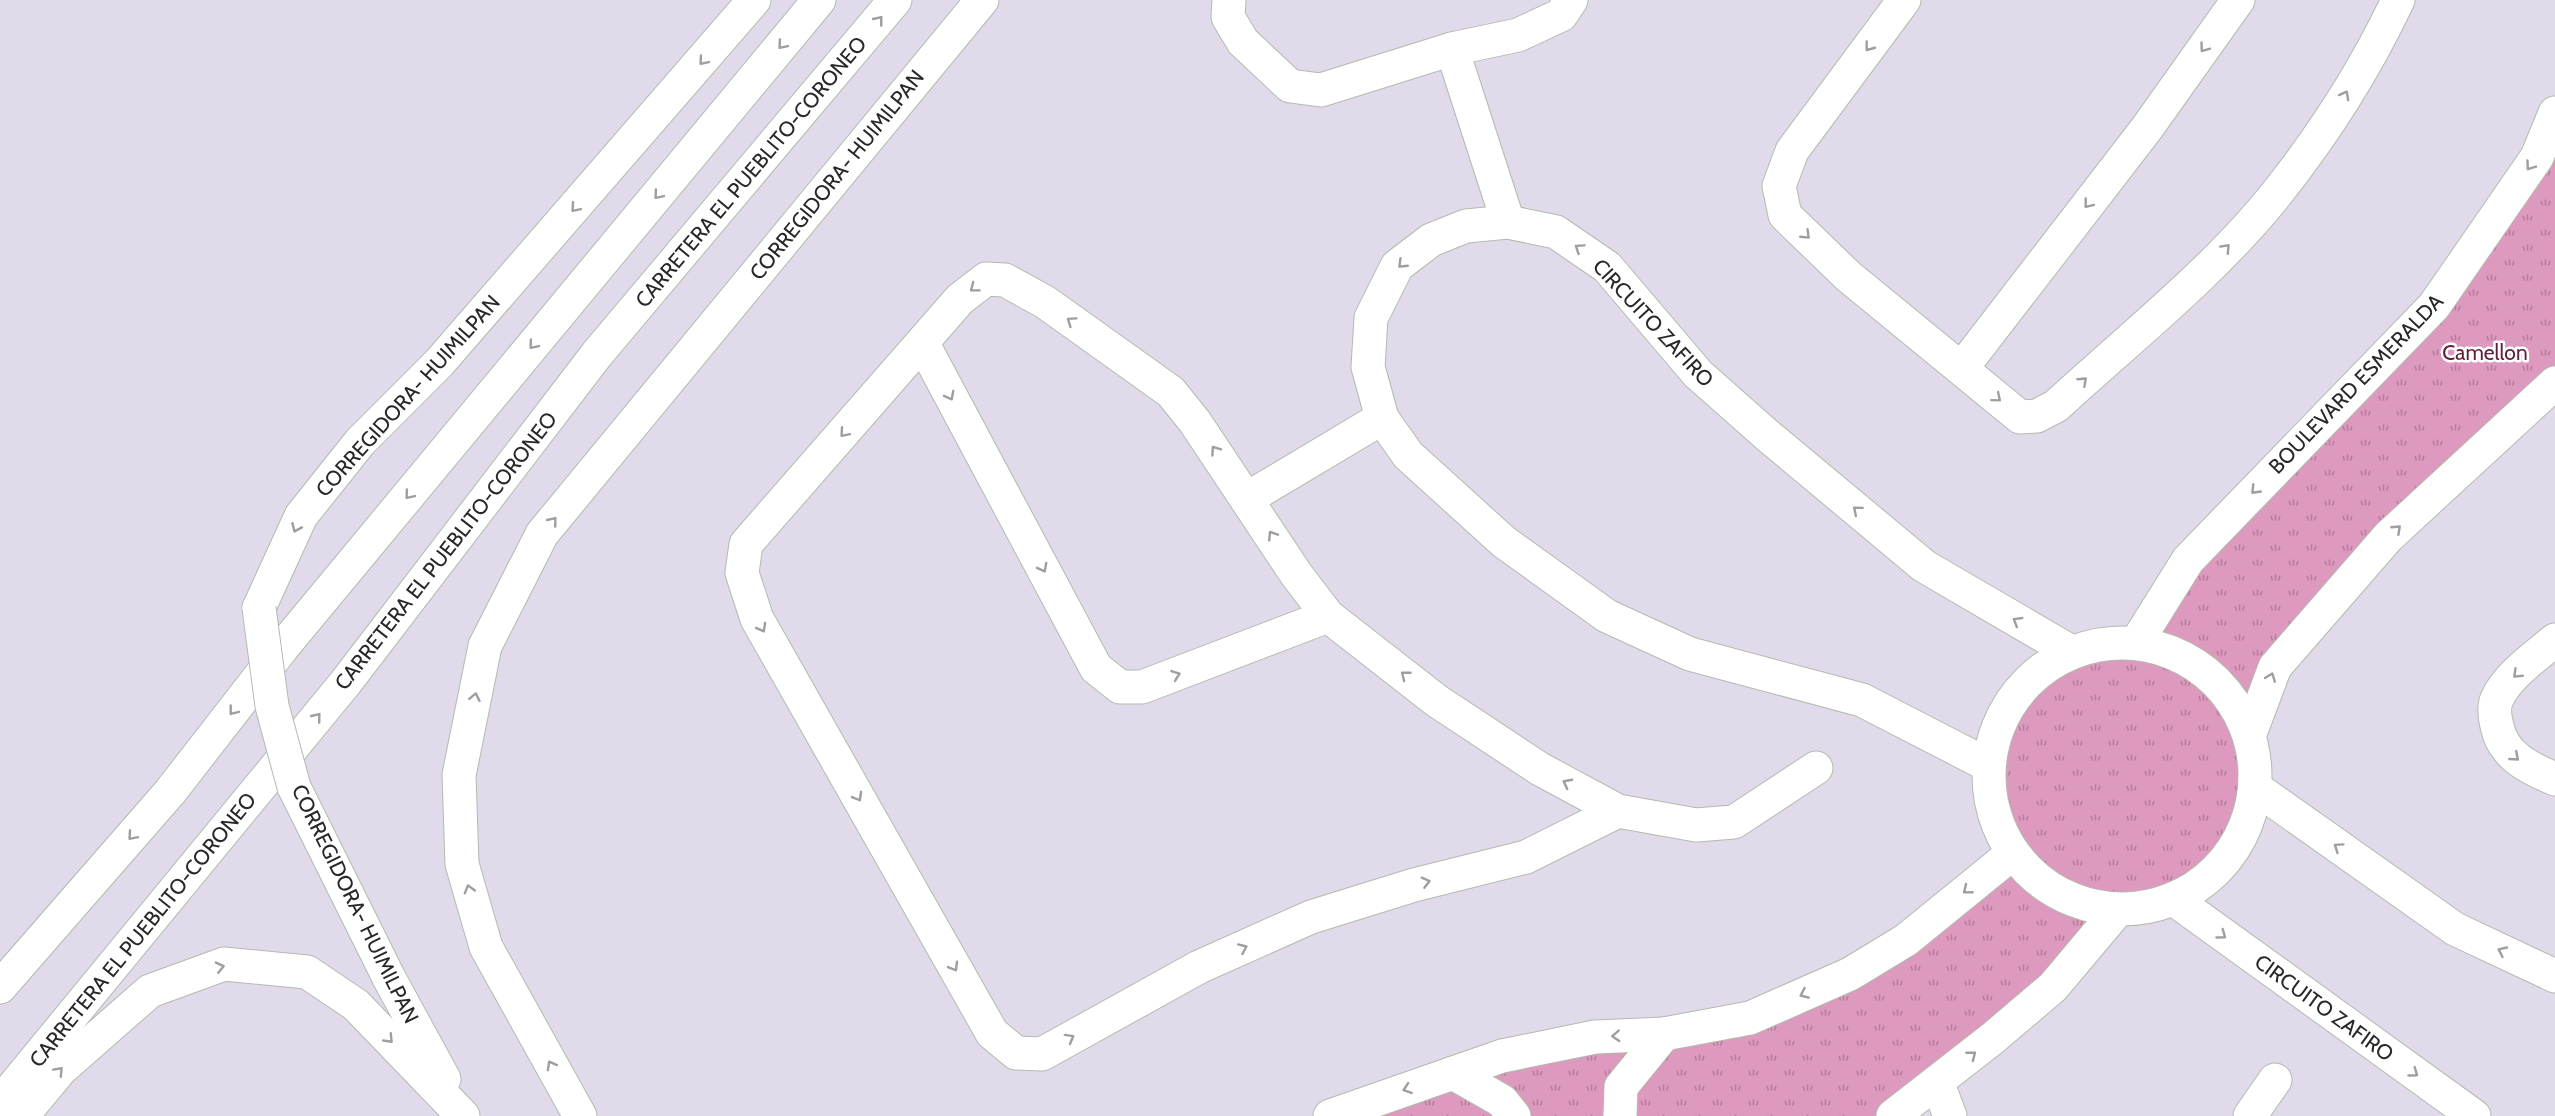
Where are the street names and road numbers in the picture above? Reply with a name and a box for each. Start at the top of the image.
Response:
street label: CARRETERA EL PUEBLITO-CORONEO [630,31,871,312]
street label: CORREGIDORA- HUIMILPAN [744,65,929,285]
street label: CIRCUITO ZAFIRO [1588,254,1719,392]
street label: BOULEVARD ESMERALDA [2263,289,2448,479]
street label: CORREGIDORA- HUIMILPAN [310,290,505,502]
street label: CARRETERA EL PUEBLITO-CORONEO [329,407,562,695]
street label: CORREGIDORA- HUIMILPAN [287,780,424,1027]
street label: CARRETERA EL PUEBLITO-CORONEO [24,787,261,1072]
street label: CIRCUITO ZAFIRO [2250,949,2399,1066]

